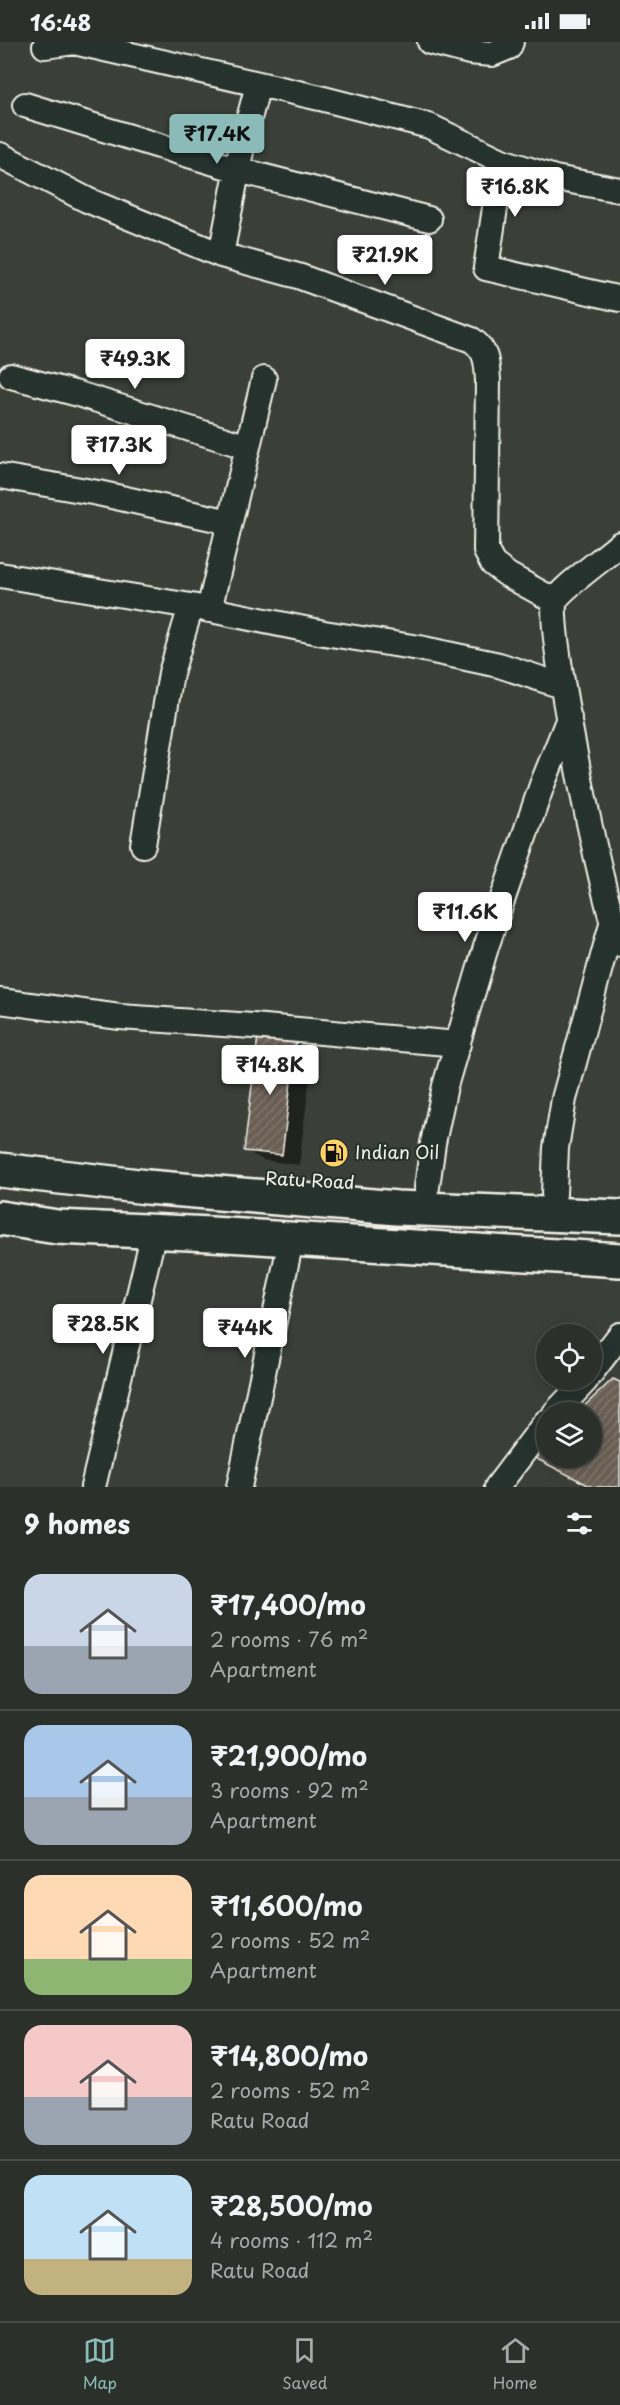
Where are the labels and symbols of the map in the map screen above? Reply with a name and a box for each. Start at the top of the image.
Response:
pin: ₹17.4K [168,114,266,165]
pin: ₹16.8K [466,167,564,218]
pin: ₹21.9K [336,235,434,286]
pin: ₹49.3K [86,339,184,390]
pin: ₹17.3K [70,425,168,476]
pin: ₹11.6K [416,892,514,943]
pin: ₹14.8K [221,1045,319,1096]
fuel station icon: Indian Oil [318,1137,350,1169]
place label: Indian Oil [355,1138,439,1165]
street label: Ratu Road [265,1164,355,1195]
pin: ₹28.5K [54,1304,152,1355]
pin: ₹44K [209,1308,281,1359]

